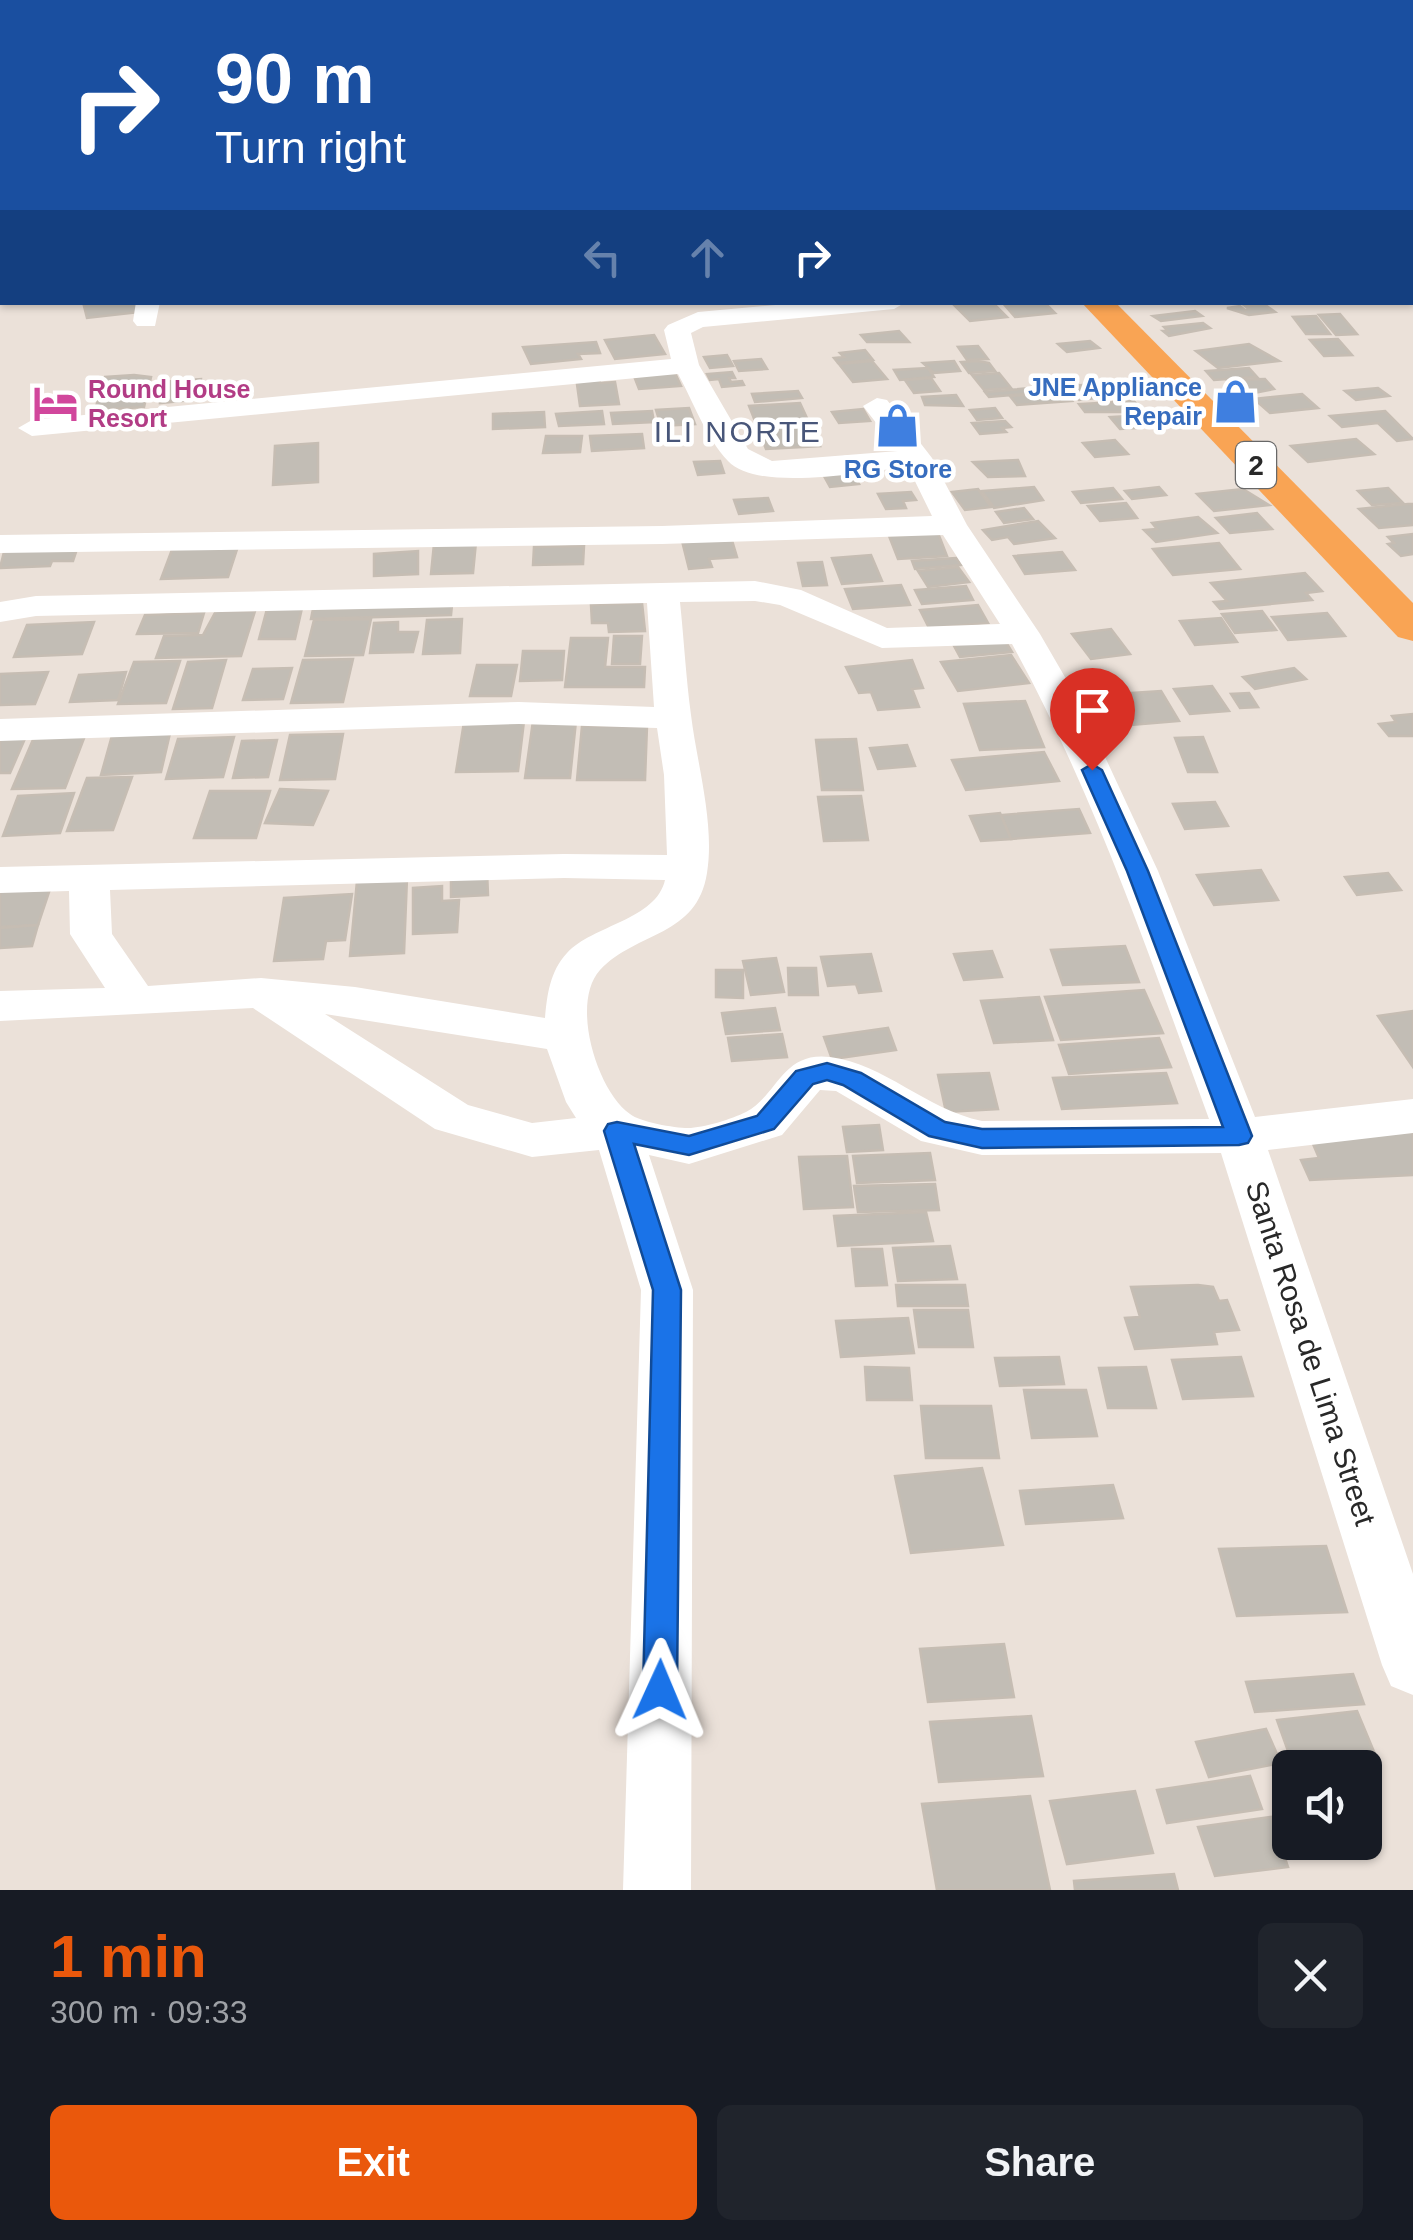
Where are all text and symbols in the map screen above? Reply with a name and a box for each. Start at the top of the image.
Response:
icon: right [50,40,180,170]
text: 90 m [215,40,375,118]
text: Turn right [215,122,406,173]
icon: left [575,230,630,285]
icon: ahead [680,230,735,285]
icon: right [785,230,840,285]
place label: JNE Appliance Repair [1028,373,1202,430]
place label: Round House Resort [88,375,251,432]
shop icon: JNE Appliance Repair [1211,377,1259,425]
hotel icon: Round House Resort [31,379,79,427]
shop icon: RG Store [874,401,922,449]
district label: ILI NORTE [654,415,822,448]
road number: 2 [1236,442,1276,488]
place label: RG Store [844,455,952,483]
pin [1050,668,1135,771]
icon: arrive [1065,683,1120,738]
street label: Santa Rosa de Lima Street [1240,1177,1383,1530]
position arrow [608,1638,712,1742]
map controls [1272,1750,1382,1860]
button: sound [1272,1750,1382,1860]
text: 1 min [50,1923,207,1990]
button: close [1258,1923,1363,2028]
text: 300 m · 09:33 [50,1994,247,2030]
button: Exit [50,2105,697,2220]
button: Share [717,2105,1363,2220]

